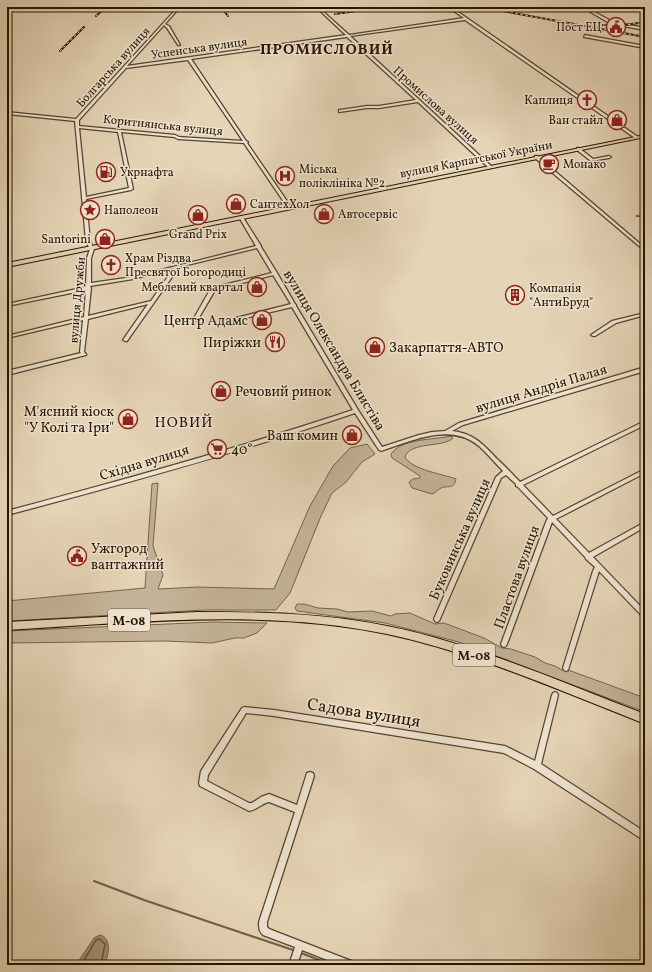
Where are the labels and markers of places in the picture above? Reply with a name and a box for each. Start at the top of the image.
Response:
public building icon: Пост ЕЦ [605,16,627,38]
place label: Пост ЕЦ [556,20,602,36]
church icon: Каплиця [576,89,598,111]
place label: Каплиця [524,93,573,109]
shop icon: Ван стайл [606,109,628,131]
place label: Ван стайл [549,113,603,129]
cafe icon: Монако [538,153,560,175]
place label: Монако [563,157,606,173]
fuel station icon: Укрнафта [95,161,117,183]
place label: Міська поліклініка №2 [299,162,385,192]
place label: Укрнафта [120,165,174,181]
hospital icon: Міська поліклініка №2 [274,165,296,187]
shop icon: СантехХол [225,193,247,215]
place label: СантехХол [250,197,310,213]
place icon: Наполеон [79,199,101,221]
place label: Наполеон [104,203,158,219]
shop icon: Автосервiс [313,203,335,225]
shop icon: Grand Prix [187,204,209,226]
place label: Автосервiс [338,207,398,223]
place label: Grand Prix [169,227,227,243]
shop icon: Santorini [94,228,116,250]
place label: Santorini [41,232,91,248]
place label: Храм Різдва Пресвятої Богородиці [125,251,247,281]
church icon: Храм Різдва Пресвятої Богородиці [100,254,122,276]
shop icon: Меблевий квартал [246,276,268,298]
place label: Меблевий квартал [141,280,243,296]
place label: Компанія "АнтиБруд" [529,281,593,311]
building icon: Компанія "АнтиБруд" [504,284,526,306]
shop icon: Центр Адамс [251,309,273,331]
place label: Центр Адамс [163,312,248,331]
restaurant icon: Пиріжки [264,331,286,353]
place label: Пиріжки [203,334,261,353]
shop icon: Закарпаття-АВТО [364,336,386,358]
place label: Закарпаття-АВТО [389,339,503,358]
shop icon: Речовий ринок [210,380,232,402]
place label: Речовий ринок [235,383,332,402]
place label: М'ясний кіоск "У Колі та Іри" [24,403,115,438]
shop icon: М'ясний кіоск "У Колі та Іри" [117,408,139,430]
shop icon: Ваш комин [341,424,363,446]
place label: Ваш комин [267,427,338,446]
supermarket icon: 40° [206,438,228,460]
place label: 40° [231,441,253,460]
place label: Ужгород вантажний [91,540,165,575]
public building icon: Ужгород вантажний [66,545,88,567]

